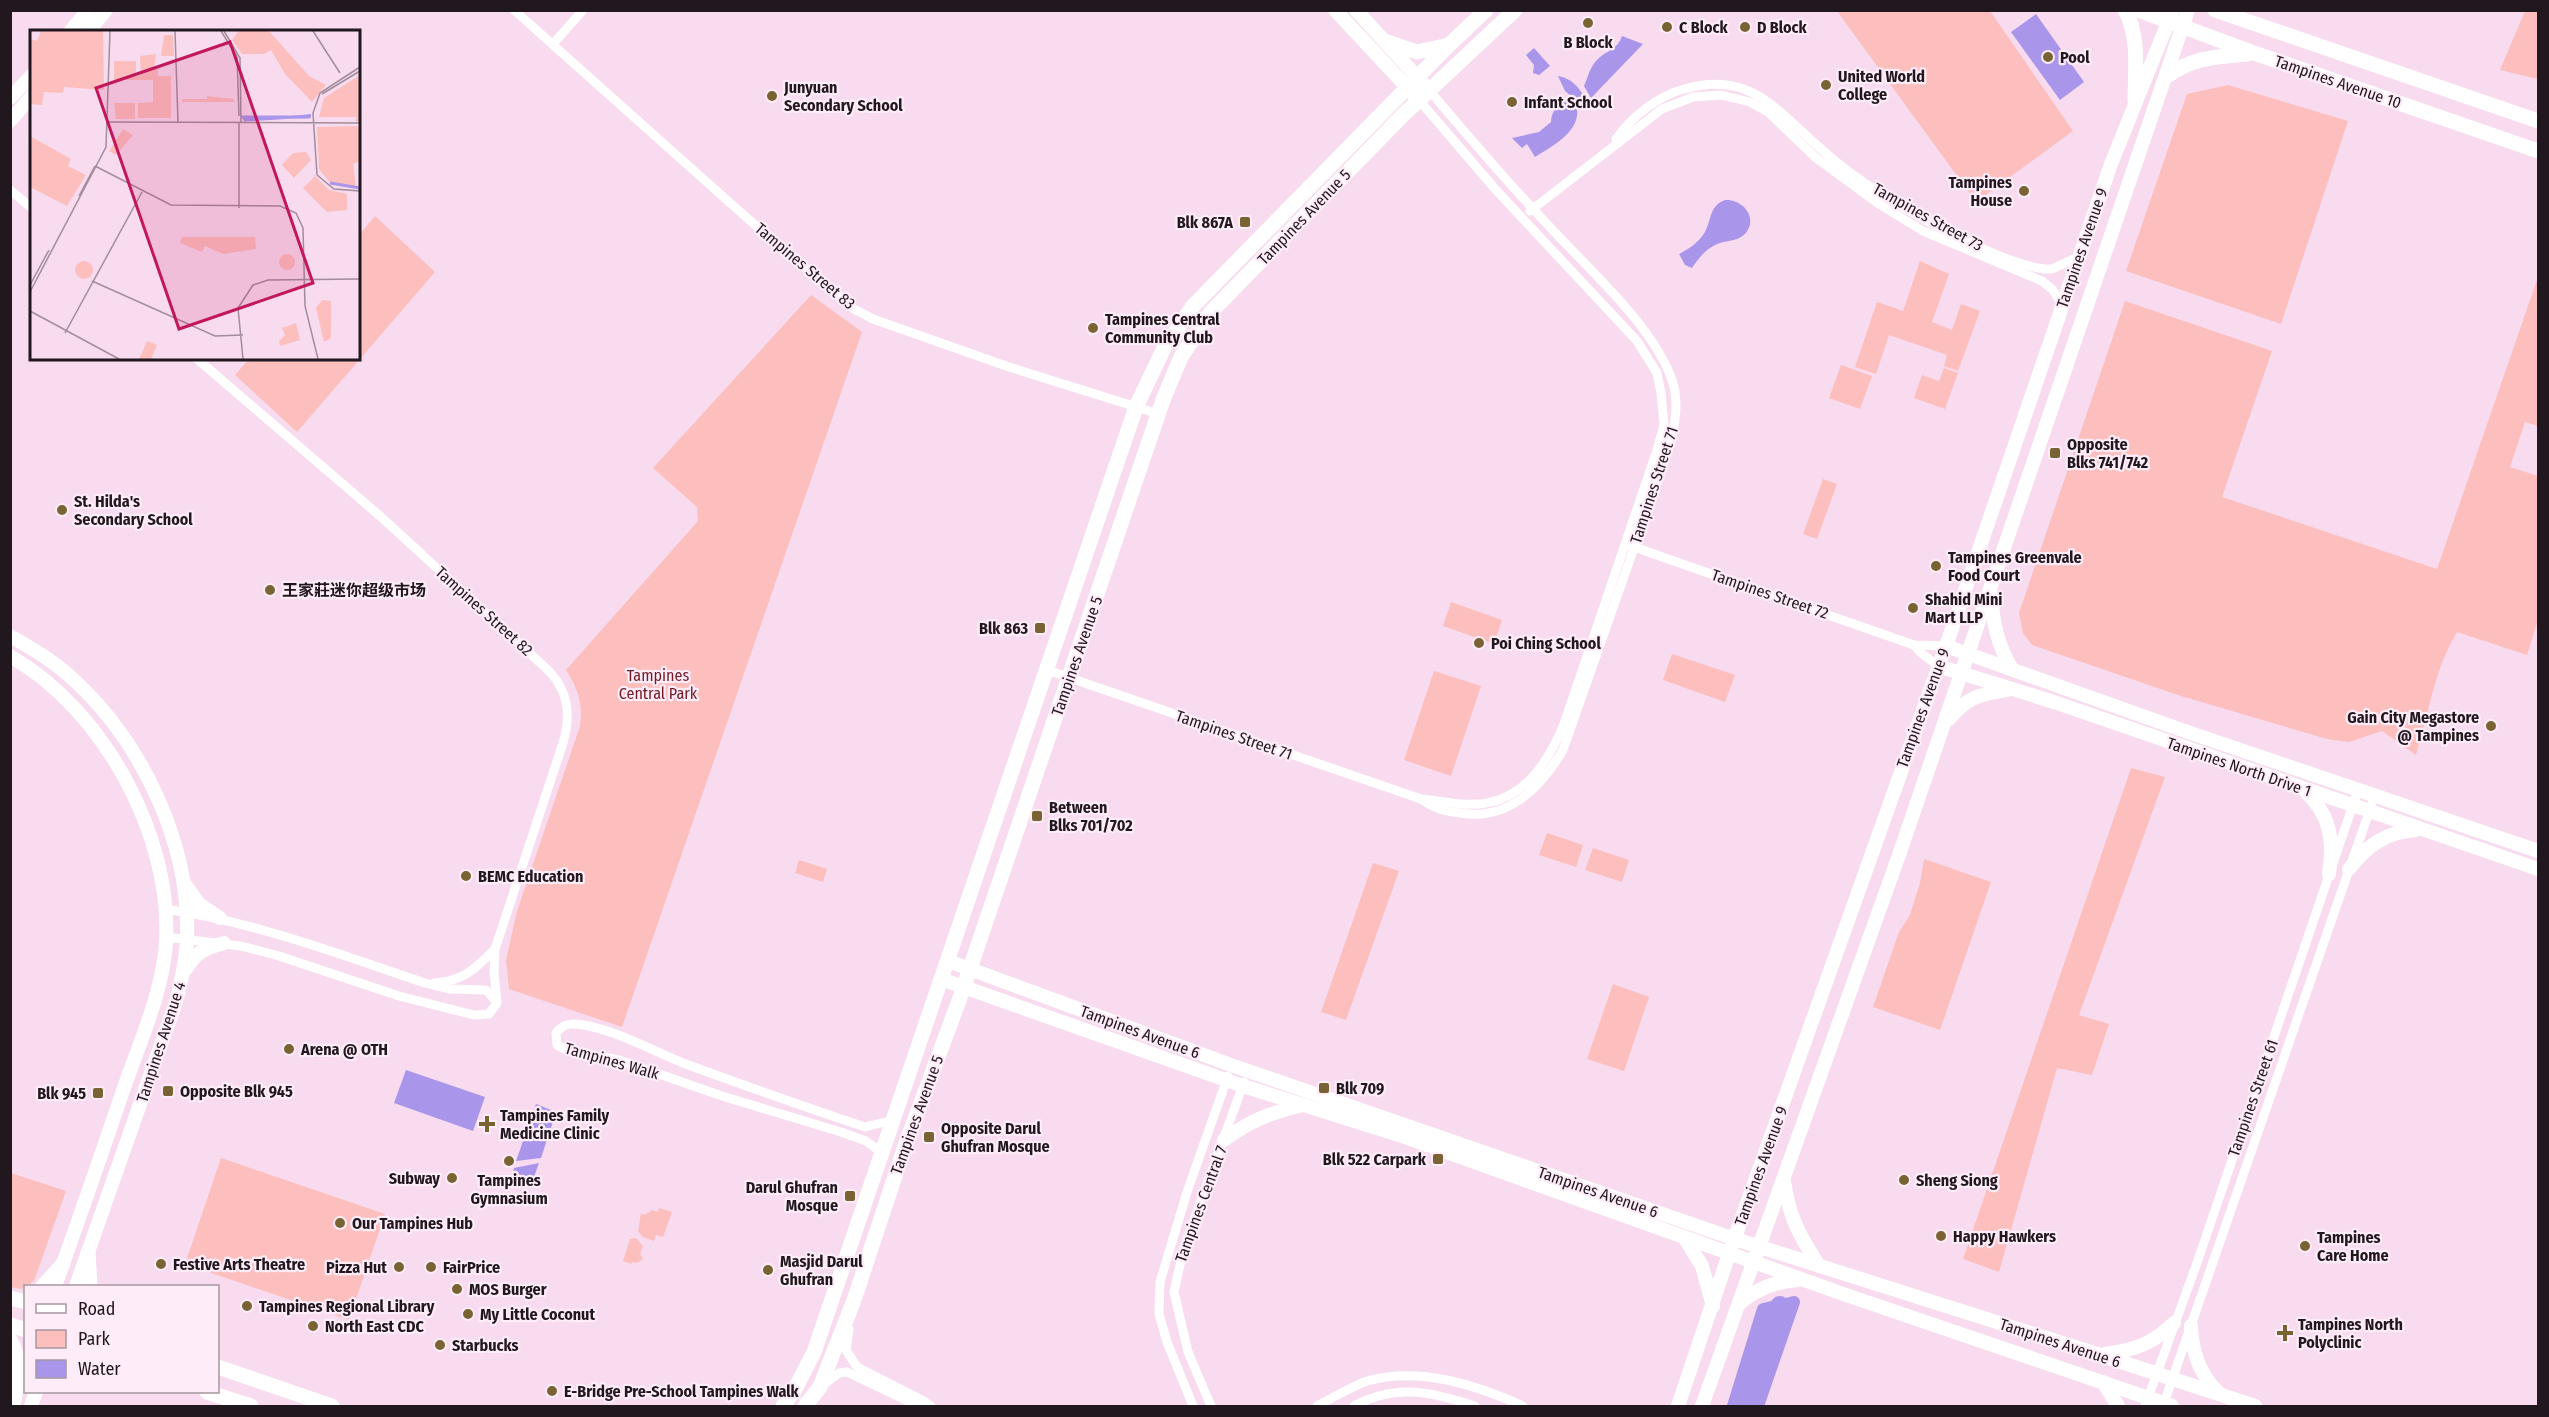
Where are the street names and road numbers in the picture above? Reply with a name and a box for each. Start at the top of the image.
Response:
street label: Tampines Avenue 10 [2272,51,2404,113]
street label: Tampines Avenue 5 [1254,165,1354,269]
street label: Tampines Street 73 [1870,179,1986,255]
street label: Tampines Avenue 9 [2053,185,2112,311]
street label: Tampines Street 83 [751,219,859,313]
street label: Tampines Street 71 [1626,424,1682,546]
street label: Tampines Street 82 [431,562,537,660]
street label: Tampines Street 72 [1709,565,1831,623]
street label: Tampines Avenue 5 [1048,594,1106,718]
street label: Tampines Avenue 9 [1893,645,1954,770]
street label: Tampines Street 71 [1173,706,1295,764]
street label: Tampines North Drive 1 [2164,733,2314,801]
street label: Tampines Avenue 4 [133,979,190,1105]
street label: Tampines Avenue 6 [1078,1002,1203,1062]
street label: Tampines Street 61 [2224,1037,2282,1159]
street label: Tampines Walk [563,1038,662,1084]
street label: Tampines Avenue 5 [887,1053,947,1177]
street label: Tampines Avenue 9 [1731,1103,1792,1228]
street label: Tampines Central 7 [1171,1143,1231,1265]
street label: Tampines Avenue 6 [1535,1163,1661,1222]
street label: Tampines Avenue 6 [1997,1314,2123,1372]

